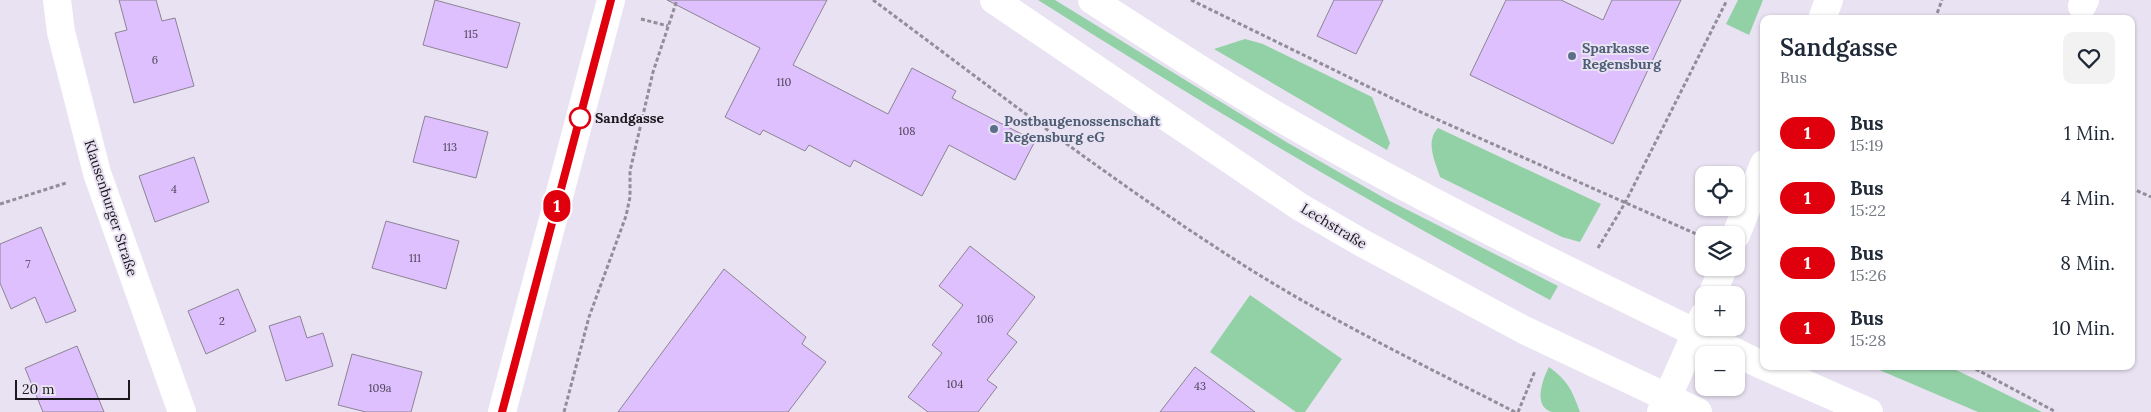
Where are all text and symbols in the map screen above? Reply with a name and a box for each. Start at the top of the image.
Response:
house number: 115 [464,27,478,41]
text: Sandgasse [1780,32,1898,63]
button: heart [2063,32,2115,84]
place label: Sparkasse Regensburg [1582,39,1662,73]
marker: Sparkasse Regensburg [1566,50,1578,62]
house number: 6 [152,53,158,67]
text: Bus [1780,67,1807,87]
house number: 110 [777,75,792,89]
marker: Sandgasse [569,107,591,129]
place label: Sandgasse [595,109,665,127]
text: Bus [1850,111,1883,135]
place label: Postbaugenossenschaft Regensburg eG [1004,112,1161,146]
text: 1 [1804,121,1811,144]
text: 1 Min. [2064,121,2115,145]
marker: Postbaugenossenschaft Regensburg eG [988,123,1000,135]
house number: 108 [898,124,916,138]
text: 15:19 [1850,135,1884,155]
street label: Klausenburger Straße [80,137,142,279]
house number: 113 [443,140,457,154]
map controls [1695,166,1745,396]
button: locate [1695,166,1745,216]
text: Bus [1850,176,1883,200]
house number: 4 [171,182,177,196]
text: 1 [1804,186,1811,209]
text: 4 Min. [2061,186,2115,210]
line badge: 1 [541,190,573,222]
text: 1 [553,194,561,217]
street label: Lechstraße [1298,199,1371,253]
text: 15:22 [1850,200,1886,220]
button: layers [1695,226,1745,276]
text: Bus [1850,241,1883,265]
house number: 111 [409,251,421,265]
text: 1 [1804,251,1811,274]
text: 8 Min. [2060,251,2115,275]
house number: 7 [25,257,31,271]
text: 15:26 [1850,265,1886,285]
button: + [1695,286,1745,336]
text: Bus [1850,306,1883,330]
house number: 106 [976,312,994,326]
house number: 2 [219,314,225,328]
text: 1 [1804,316,1811,339]
text: 10 Min. [2052,316,2115,340]
text: 15:28 [1850,330,1886,350]
button: − [1695,346,1745,396]
scale bar [15,377,130,400]
house number: 104 [947,377,963,391]
house number: 43 [1194,379,1206,393]
text: 20 m [22,380,54,398]
house number: 109a [369,381,392,395]

